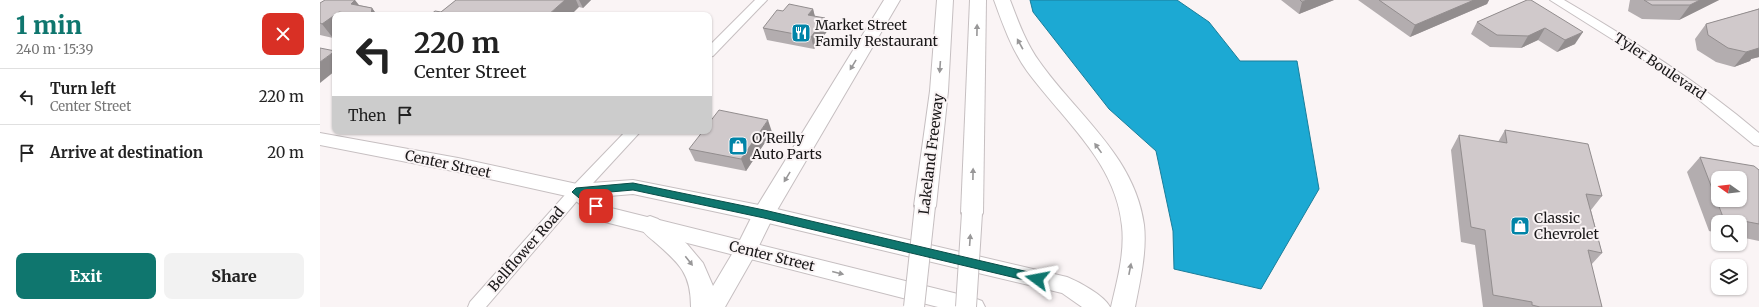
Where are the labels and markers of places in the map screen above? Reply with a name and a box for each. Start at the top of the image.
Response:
place label: Market Street Family Restaurant [815,16,939,50]
restaurant icon: Market Street Family Restaurant [790,22,812,44]
place label: O'Reilly Auto Parts [751,129,822,163]
shop icon: O'Reilly Auto Parts [727,135,749,157]
pin [579,189,613,223]
place label: Classic Chevrolet [1534,209,1599,243]
shop icon: Classic Chevrolet [1509,215,1531,237]

